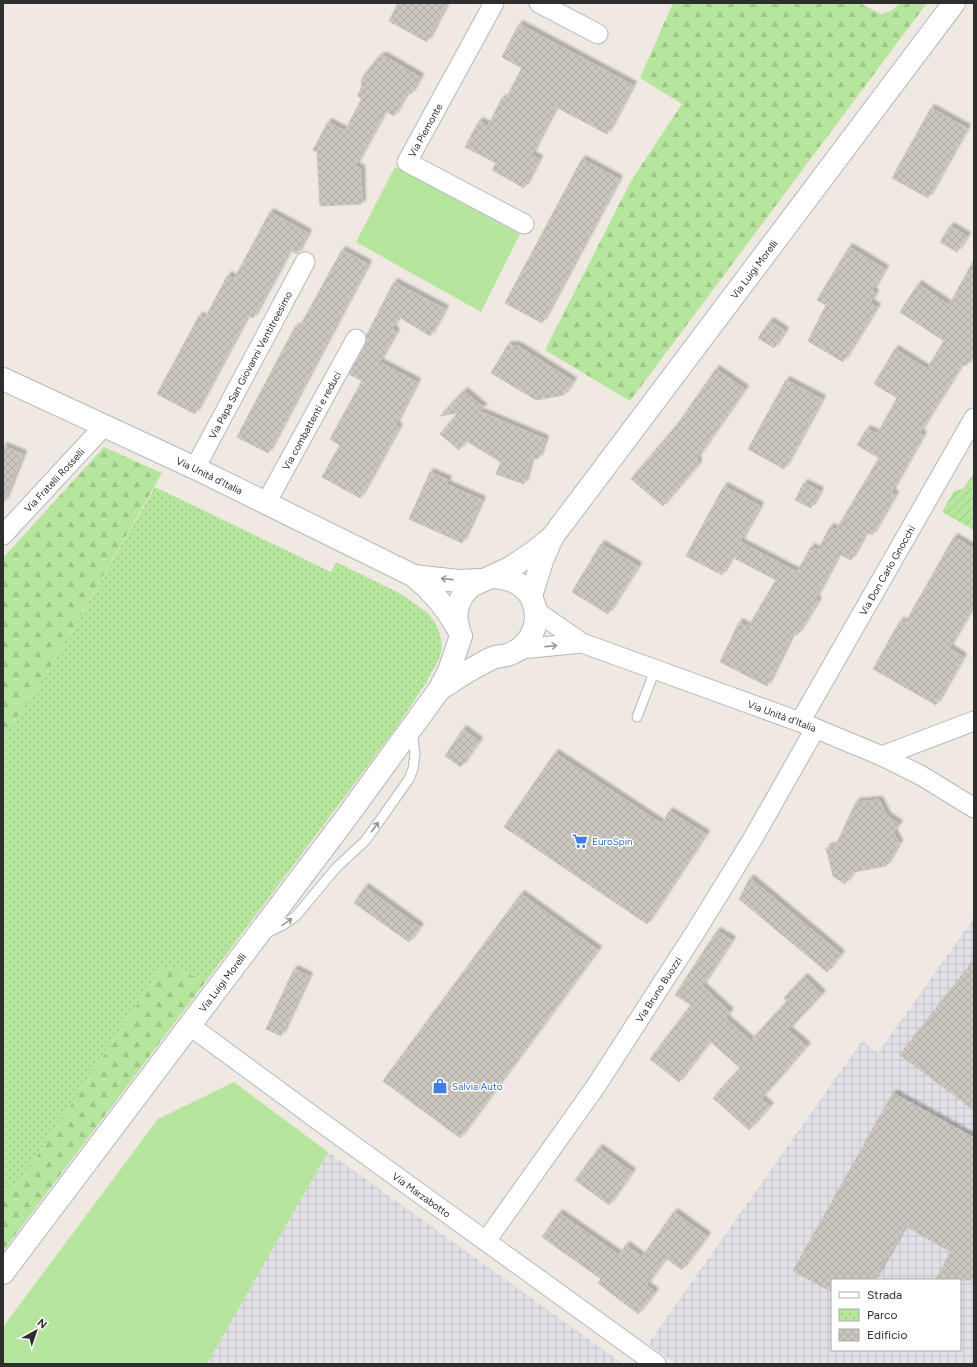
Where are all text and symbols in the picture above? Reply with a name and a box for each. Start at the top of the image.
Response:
street label: Via Piemonte [405,101,446,159]
street label: Via Luigi Morelli [728,237,781,302]
street label: Via Papa San Giovanni Ventitreesimo [206,289,295,441]
street label: Via combattenti e reduci [279,369,344,473]
street label: Via Fratelli Rosselli [21,446,87,515]
street label: Via Unità d'Italia [174,454,245,498]
street label: Via Don Carlo Gnocchi [856,523,918,618]
one-way arrow [441,576,454,583]
one-way arrow [544,642,557,650]
street label: Via Unità d'Italia [746,698,818,735]
one-way arrow [371,821,380,832]
supermarket icon: EuroSpin [571,832,589,850]
place label: EuroSpin [592,835,633,848]
one-way arrow [282,918,293,926]
street label: Via Luigi Morelli [196,951,249,1015]
street label: Via Bruno Buozzi [633,954,685,1025]
shop icon: Salvia Auto [431,1077,449,1095]
place label: Salvia Auto [452,1080,503,1093]
street label: Via Marzabotto [390,1170,453,1221]
legend [831,1279,961,1351]
text: Strada [867,1288,902,1302]
text: Parco [867,1308,897,1322]
north arrow [16,1311,56,1351]
text: N [35,1316,50,1331]
text: Edificio [867,1328,907,1342]

